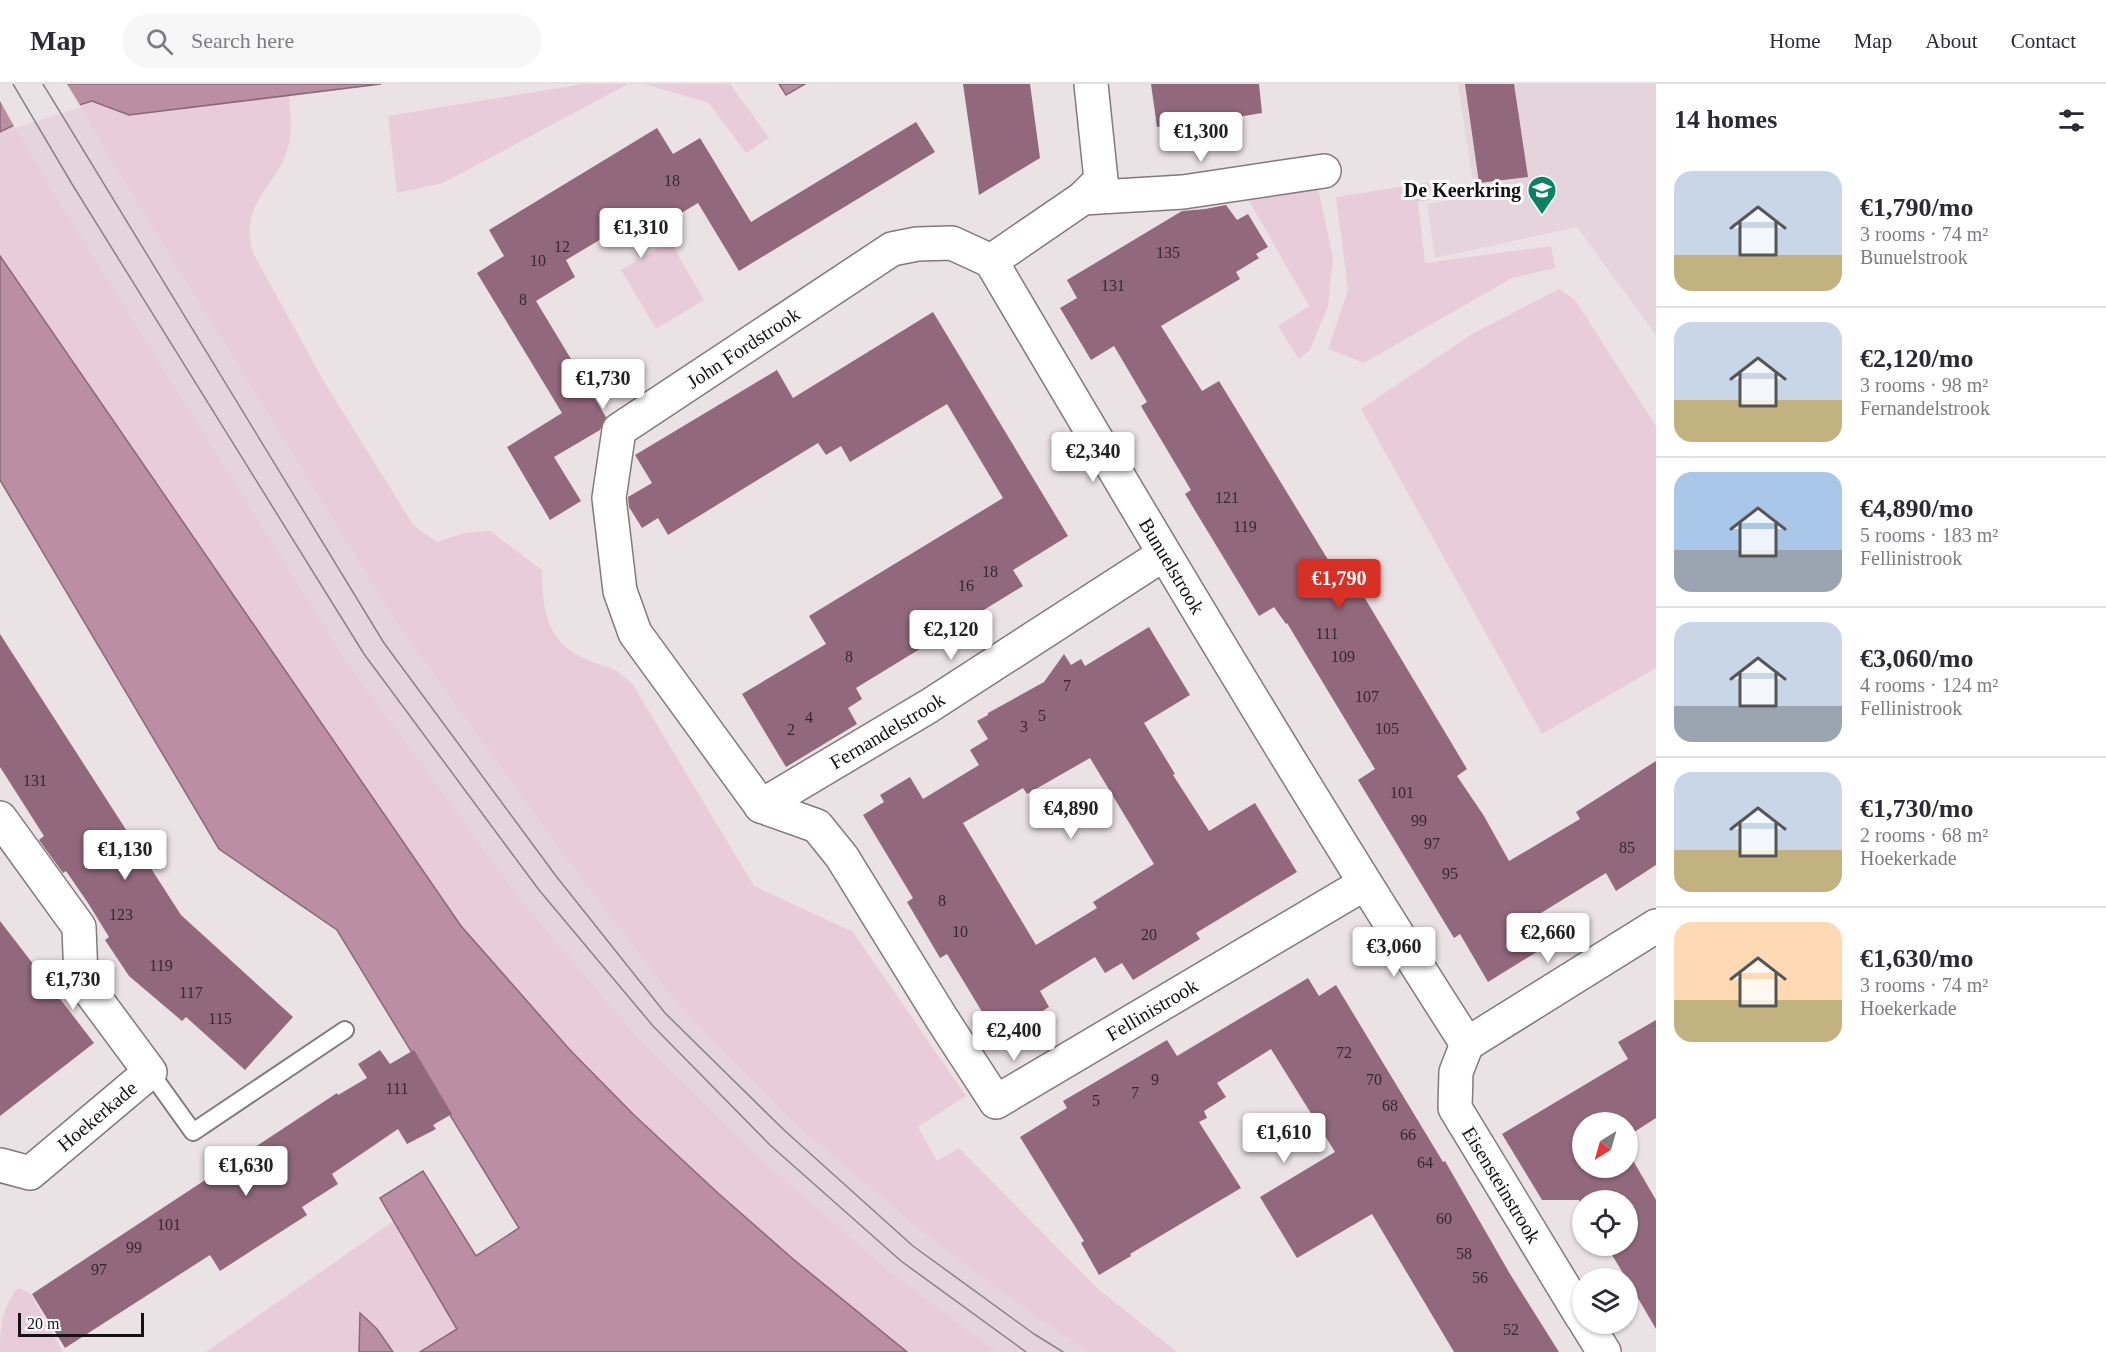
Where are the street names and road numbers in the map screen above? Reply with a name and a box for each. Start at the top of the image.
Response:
street label: John Fordstrook [683,302,804,393]
street label: Bunuelstrook [1135,514,1209,618]
street label: Fernandelstrook [826,688,949,774]
street label: Fellinistrook [1102,974,1202,1045]
street label: Hoekerkade [53,1076,141,1155]
street label: Eisensteinstrook [1458,1123,1545,1247]

